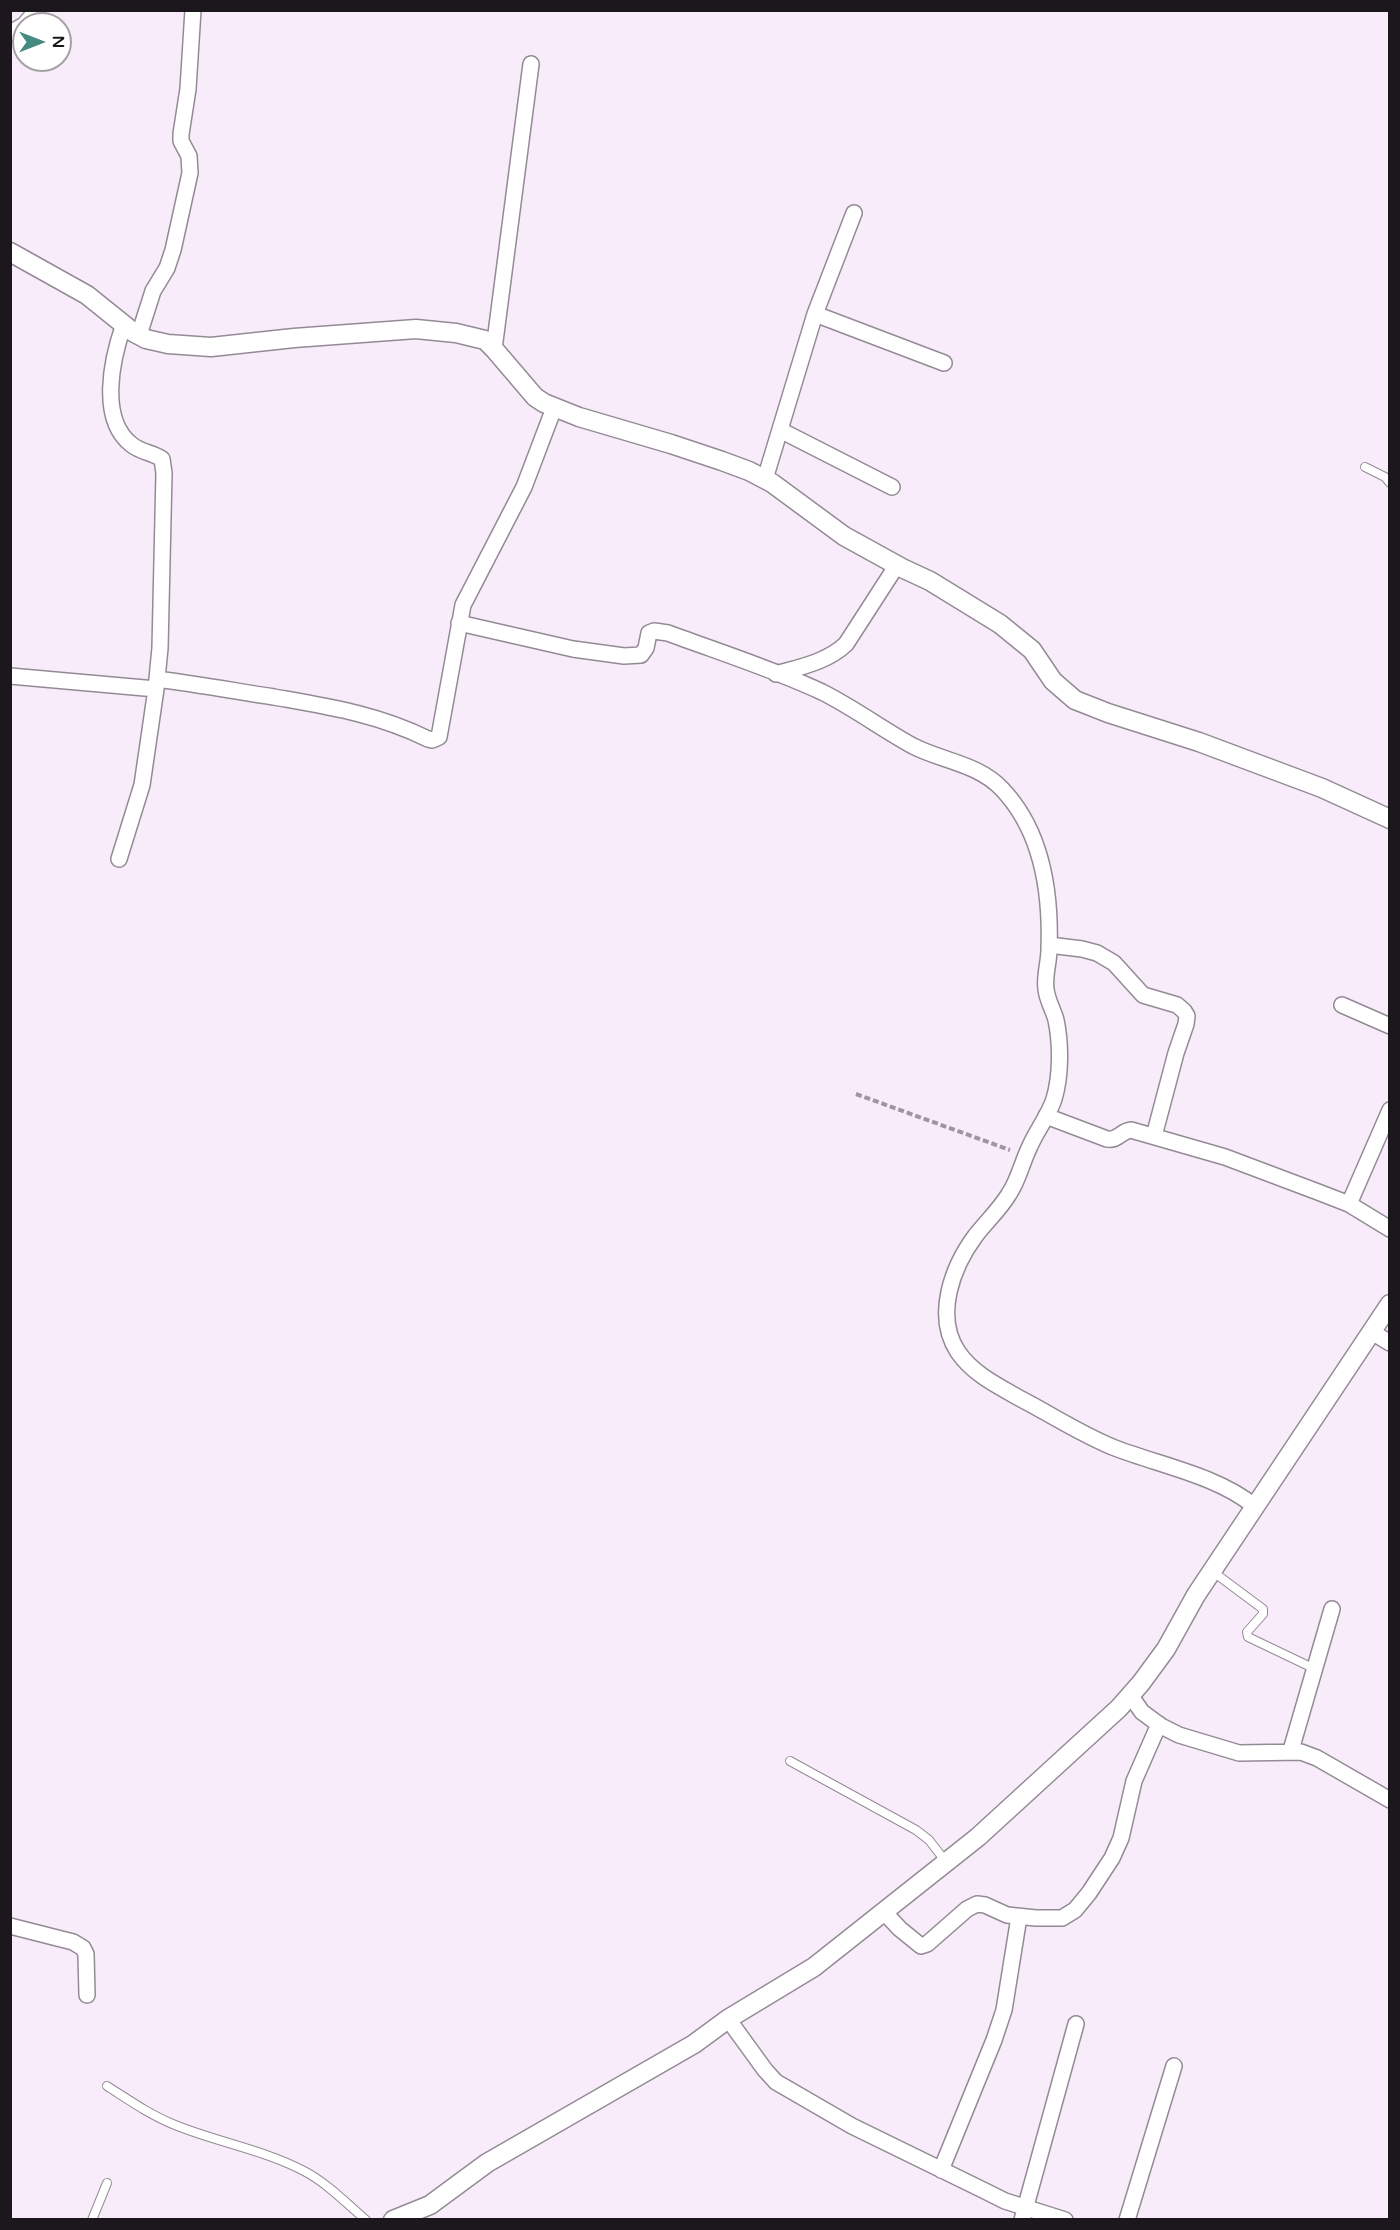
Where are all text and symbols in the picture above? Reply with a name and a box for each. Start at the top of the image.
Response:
north arrow [12,12,72,72]
text: N [48,36,68,48]

